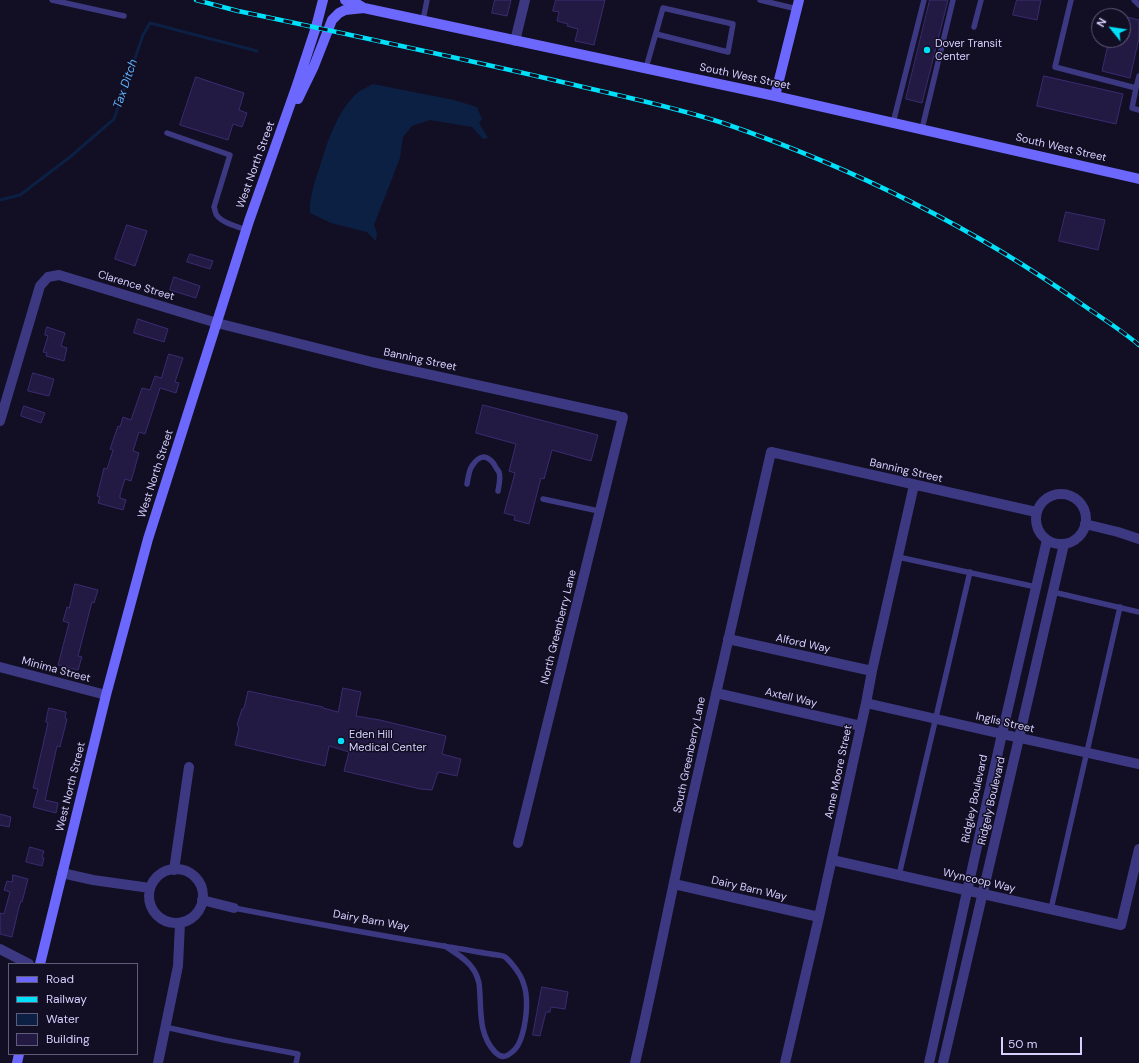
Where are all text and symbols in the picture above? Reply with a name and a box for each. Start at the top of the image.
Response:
north arrow [1091,8,1131,48]
text: N [1093,16,1110,29]
place label: Dover Transit Center [935,37,1002,63]
marker: Dover Transit Center [922,45,932,55]
water label: Tax Ditch [111,57,141,111]
street label: South West Street [698,61,792,93]
street label: West North Street [234,120,278,210]
street label: South West Street [1014,131,1108,165]
street label: Clarence Street [96,268,176,304]
street label: Banning Street [382,346,458,374]
street label: West North Street [136,428,176,520]
street label: Banning Street [868,456,944,486]
street label: North Greenberry Lane [538,568,580,686]
street label: Alford Way [774,632,832,656]
street label: Minima Street [20,654,92,686]
street label: Axtell Way [764,686,818,710]
street label: South Greenberry Lane [671,696,709,814]
street label: Inglis Street [974,710,1036,736]
street label: Anne Moore Street [823,724,855,820]
place label: Eden Hill Medical Center [349,728,427,754]
marker: Eden Hill Medical Center [336,736,346,746]
street label: West North Street [53,741,89,833]
street label: Ridgley Boulevard [959,754,991,844]
street label: Ridgely Boulevard [975,756,1009,846]
street label: Wyncoop Way [941,866,1017,896]
street label: Dairy Barn Way [710,874,788,904]
street label: Dairy Barn Way [332,908,410,934]
legend [8,963,138,1055]
text: Road [46,971,74,987]
text: Railway [46,991,87,1007]
text: Water [46,1011,79,1027]
scale bar [1003,1029,1084,1055]
text: Building [46,1031,90,1047]
text: 50 m [1008,1036,1037,1052]

